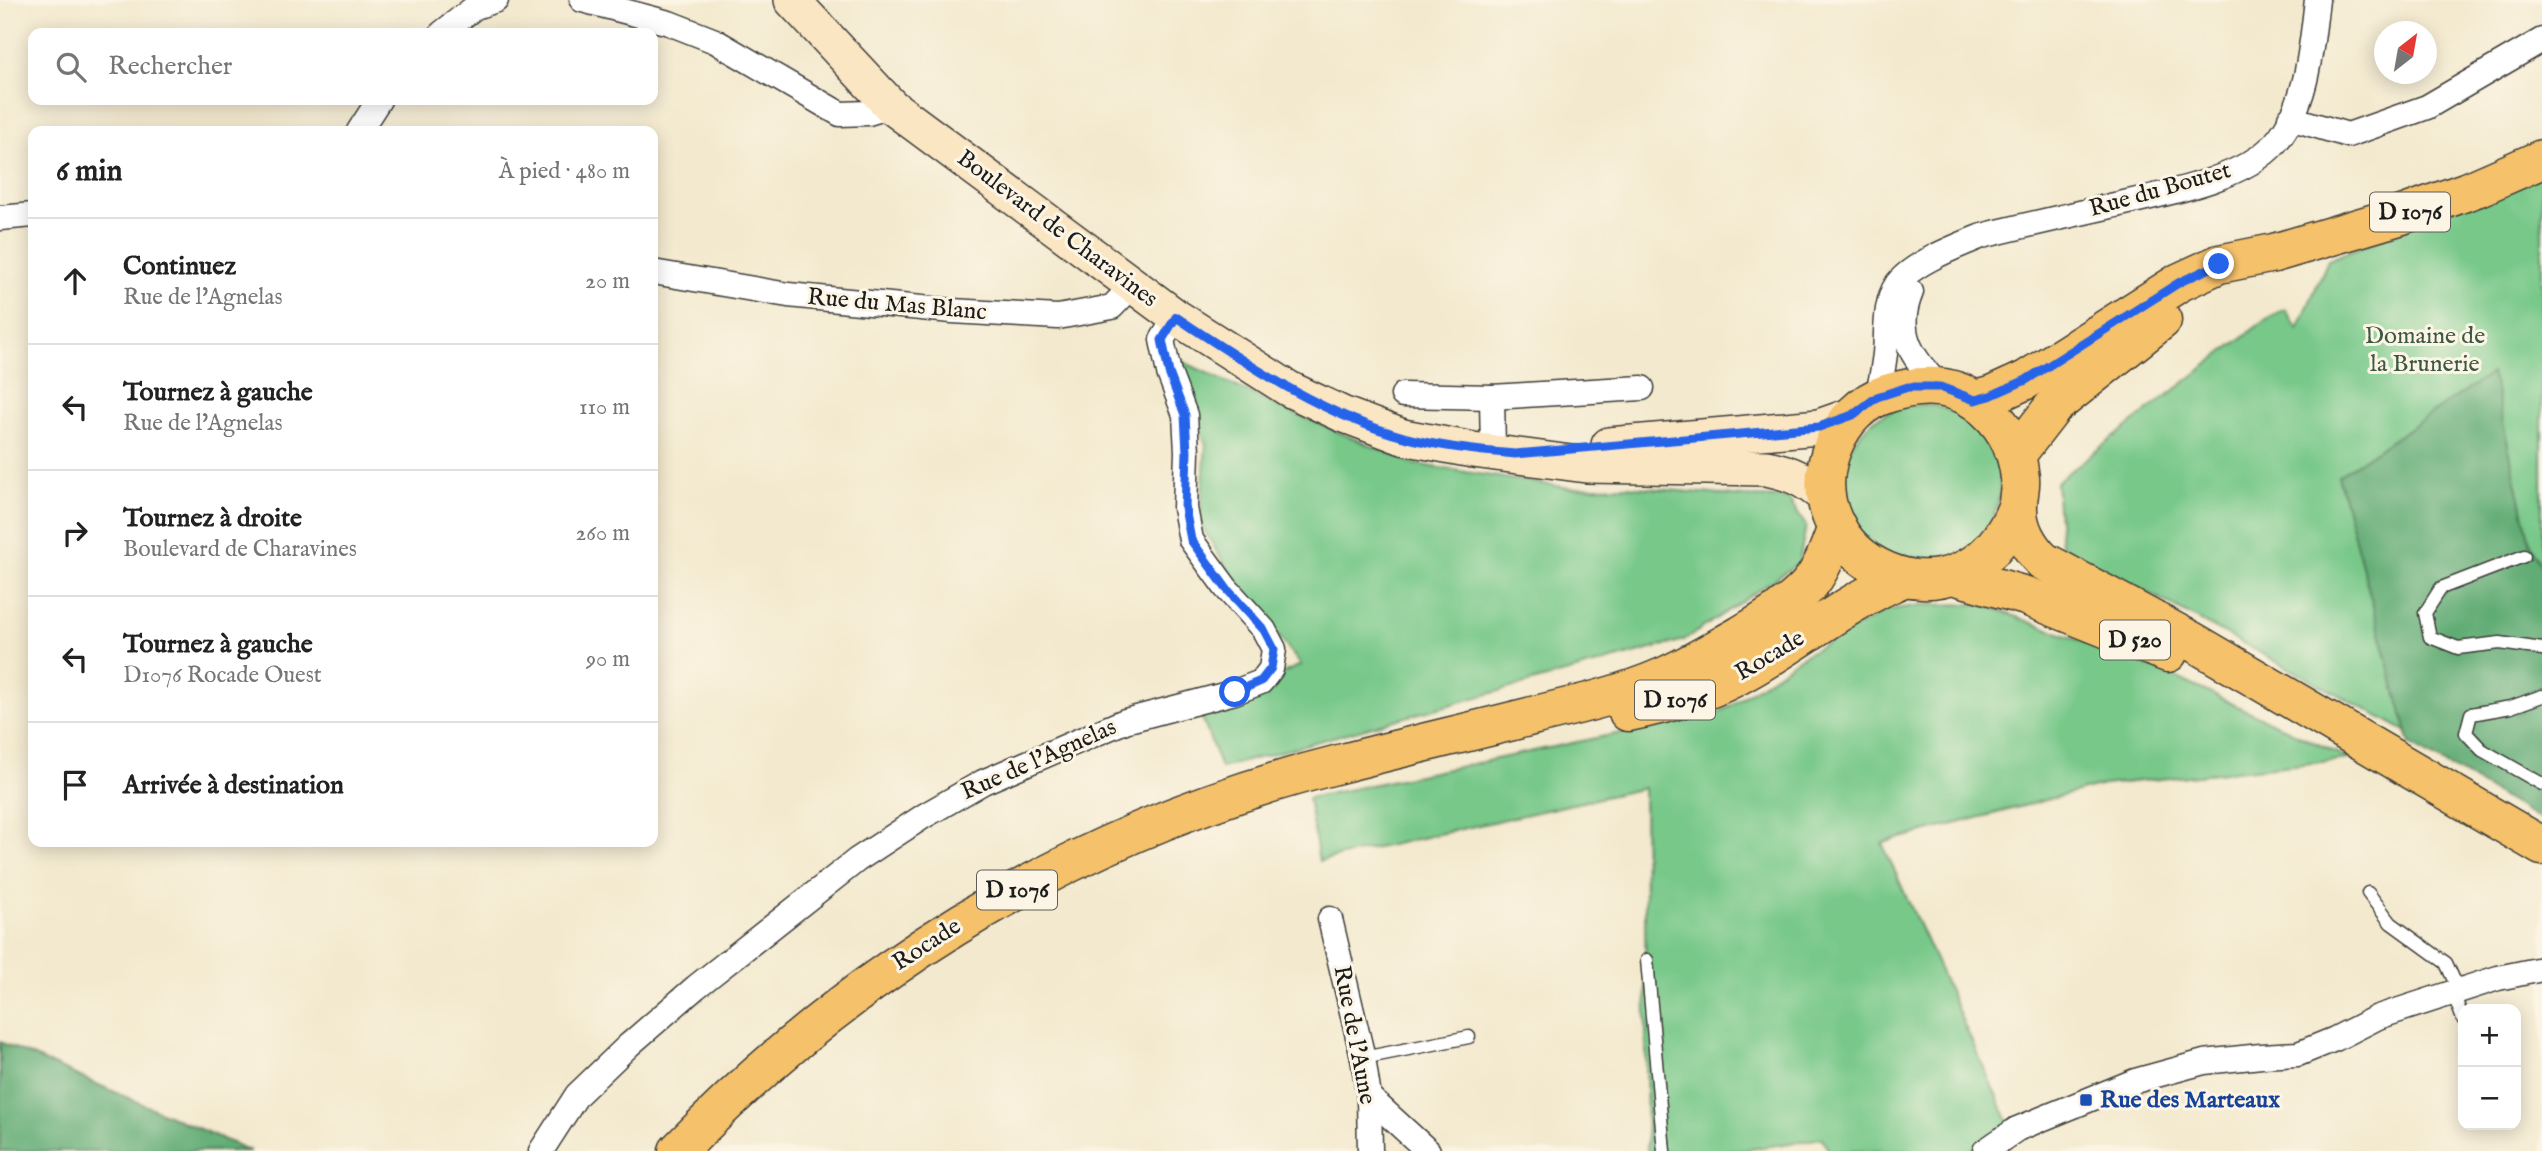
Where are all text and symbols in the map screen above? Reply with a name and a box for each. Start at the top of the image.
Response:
north arrow [2374,21,2437,84]
search box [28,28,658,105]
icon: search [52,48,90,86]
text: Rechercher [108,50,232,83]
street label: Boulevard de Charavines [950,143,1164,315]
text: 6 min [56,153,122,191]
street label: Rue du Boutet [2086,155,2234,225]
text: À pied · 480 m [499,157,630,186]
road number: D 1076 [2370,192,2450,232]
route end [2203,248,2234,279]
text: Continuez [123,250,236,283]
icon: ahead [56,262,94,300]
text: 20 m [585,267,630,296]
street label: Rue du Mas Blanc [806,282,988,328]
text: Rue de l'Agnelas [123,283,283,312]
park label: Domaine de la Brunerie [2365,321,2485,380]
text: Tournez à gauche [123,376,313,409]
icon: left [56,388,94,426]
text: 110 m [579,393,630,422]
text: Rue de l'Agnelas [123,409,283,438]
text: Tournez à droite [123,502,302,535]
icon: right [56,514,94,552]
text: 260 m [575,519,630,548]
text: Boulevard de Charavines [123,535,357,564]
road number: D 520 [2100,620,2170,660]
street label: Rocade [1730,623,1810,689]
text: Tournez à gauche [123,628,313,661]
icon: left [56,640,94,678]
text: 90 m [586,645,630,674]
text: D1076 Rocade Ouest [123,661,322,690]
route start [1219,676,1250,707]
road number: D 1076 [1635,680,1715,720]
street label: Rue de l'Agnelas [957,712,1121,808]
icon: arrive [56,766,94,804]
text: Arrivée à destination [123,769,344,802]
road number: D 1076 [977,870,1057,909]
street label: Rocade [887,911,967,979]
street label: Rue de l'Aune [1325,963,1383,1107]
map controls [2458,1004,2521,1130]
button: + [2458,1004,2521,1067]
button: − [2458,1067,2521,1130]
place label: Rue des Marteaux [2100,1085,2280,1116]
marker: Rue des Marteaux [2078,1092,2094,1108]

